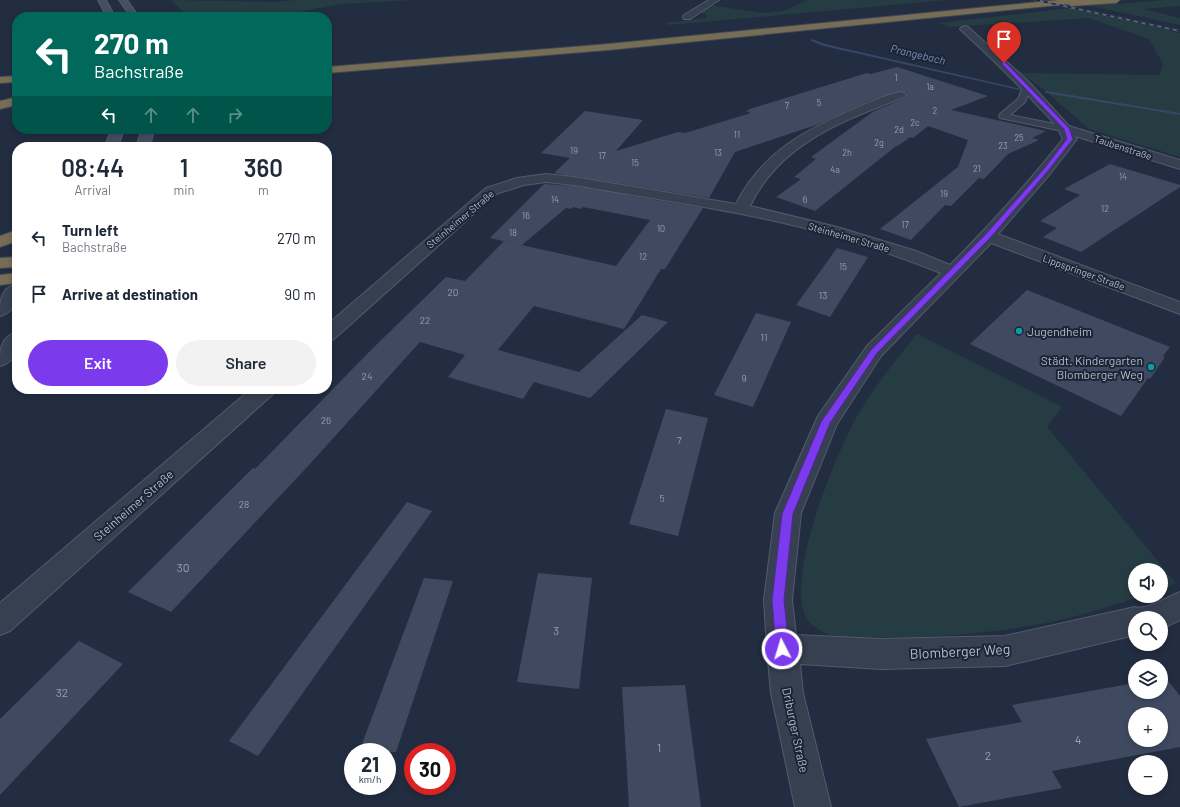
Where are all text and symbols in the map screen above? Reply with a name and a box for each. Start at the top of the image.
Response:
pin [987,22,1021,63]
text: 270 m [94,26,169,60]
icon: left [28,28,80,80]
icon: arrive [993,28,1015,50]
water label: Prangebach [889,41,947,67]
text: Bachstraße [94,60,184,82]
house number: 1 [894,72,898,83]
house number: 1a [926,81,934,92]
house number: 5 [817,97,822,108]
house number: 7 [785,100,790,111]
icon: left [98,104,120,126]
icon: ahead [140,104,162,126]
icon: ahead [182,104,204,126]
icon: right [224,104,246,126]
house number: 2 [933,105,938,116]
house number: 2c [910,117,920,128]
house number: 2d [894,124,904,135]
house number: 11 [734,129,740,140]
house number: 25 [1014,132,1024,143]
street label: Taubenstraße [1093,132,1153,162]
house number: 2g [874,137,884,148]
house number: 23 [998,140,1008,151]
house number: 19 [570,145,578,156]
house number: 13 [714,147,722,158]
house number: 2h [842,147,852,158]
house number: 17 [598,150,606,161]
text: 08:44 [61,153,124,182]
text: 1 [180,153,188,182]
text: 360 [244,153,283,182]
house number: 15 [631,157,639,168]
house number: 21 [973,163,981,174]
house number: 4a [830,164,840,175]
house number: 14 [1119,171,1127,182]
text: Arrival [75,182,111,198]
text: min [173,182,195,198]
text: m [258,182,269,198]
street label: Steinheimer Straße [424,187,496,251]
house number: 19 [940,188,948,199]
house number: 14 [551,194,559,205]
house number: 6 [803,194,808,205]
house number: 12 [1101,203,1109,214]
house number: 16 [522,210,530,221]
house number: 17 [901,219,909,230]
street label: Steinheimer Straße [807,220,891,254]
text: Turn left [62,221,118,239]
house number: 10 [657,223,665,234]
icon: left [28,227,50,249]
house number: 18 [509,227,517,238]
text: 270 m [277,229,316,247]
text: Bachstraße [62,239,127,255]
house number: 12 [639,251,647,262]
street label: Lippspringer Straße [1041,252,1127,292]
house number: 15 [839,261,847,272]
icon: arrive [28,283,50,305]
text: Arrive at destination [62,285,198,303]
text: 90 m [284,285,316,303]
house number: 20 [447,286,459,298]
house number: 13 [819,289,827,301]
house number: 22 [420,314,430,326]
place label: Jugendheim [1027,324,1092,338]
marker: Jugendheim [1014,326,1024,336]
house number: 11 [760,331,768,343]
button: Exit [28,340,168,386]
button: Share [176,340,316,386]
place label: Städt. Kindergarten Blomberger Weg [1041,353,1143,381]
marker: Städt. Kindergarten Blomberger Weg [1146,362,1156,372]
house number: 24 [362,370,372,382]
house number: 9 [741,372,747,384]
house number: 26 [321,414,331,426]
house number: 7 [677,434,682,446]
street label: Steinheimer Straße [90,467,176,543]
house number: 5 [659,492,665,504]
house number: 28 [239,498,249,510]
house number: 30 [177,560,189,574]
map controls [1128,563,1168,795]
button: sound [1128,563,1168,603]
button: search [1128,611,1168,651]
house number: 3 [553,623,559,637]
position arrow [761,628,803,670]
street label: Blomberger Weg [909,640,1011,662]
button: layers [1128,659,1168,699]
house number: 32 [56,685,68,699]
street label: Driburger Straße [780,686,812,774]
button: + [1128,707,1168,747]
house number: 4 [1075,732,1081,746]
house number: 1 [657,740,661,754]
speed limit sign: 30 [404,743,456,795]
house number: 2 [985,748,991,762]
text: 21 [361,752,379,776]
button: − [1128,755,1168,795]
text: km/h [359,773,381,785]

